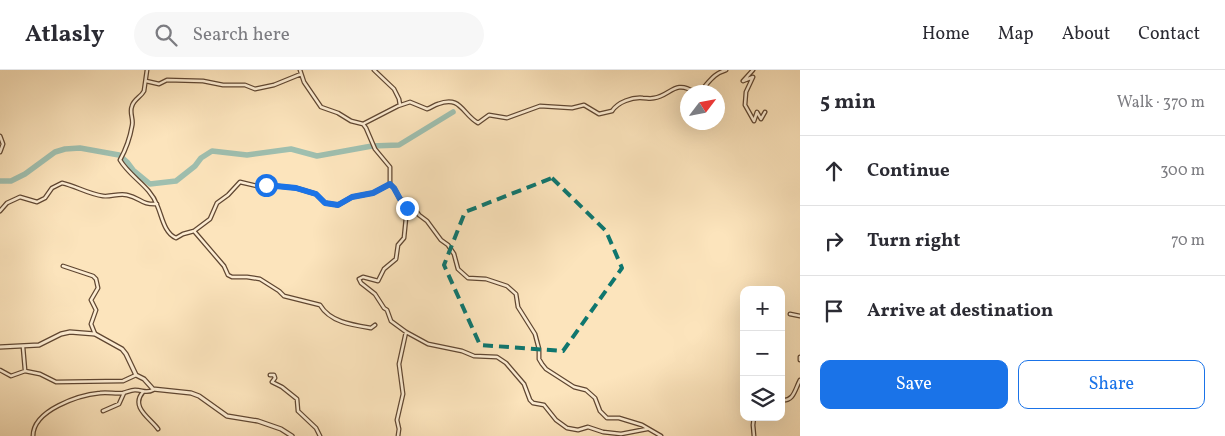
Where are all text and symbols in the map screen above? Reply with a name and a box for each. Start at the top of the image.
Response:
search box [134,12,484,57]
text: Atlasly [25,18,104,52]
icon: search [152,21,180,49]
text: Search here [192,22,290,48]
text: Home [922,22,970,47]
text: Map [998,22,1034,47]
text: About [1062,22,1110,47]
text: Contact [1138,22,1200,47]
north arrow [680,85,725,130]
text: 5 min [820,88,876,117]
text: Walk · 370 m [1117,92,1205,114]
icon: ahead [820,157,848,185]
text: Continue [867,158,950,184]
text: 300 m [1160,160,1205,182]
route start [255,174,278,197]
route end [396,197,419,220]
icon: right [820,227,848,255]
text: Turn right [867,228,960,254]
text: 70 m [1171,230,1205,252]
map controls [740,286,785,421]
button: + [740,286,785,331]
icon: arrive [820,297,848,325]
text: Arrive at destination [867,298,1053,324]
button: − [740,331,785,376]
button: Save [820,360,1008,409]
button: Share [1018,360,1205,409]
button: layers [740,376,785,421]

